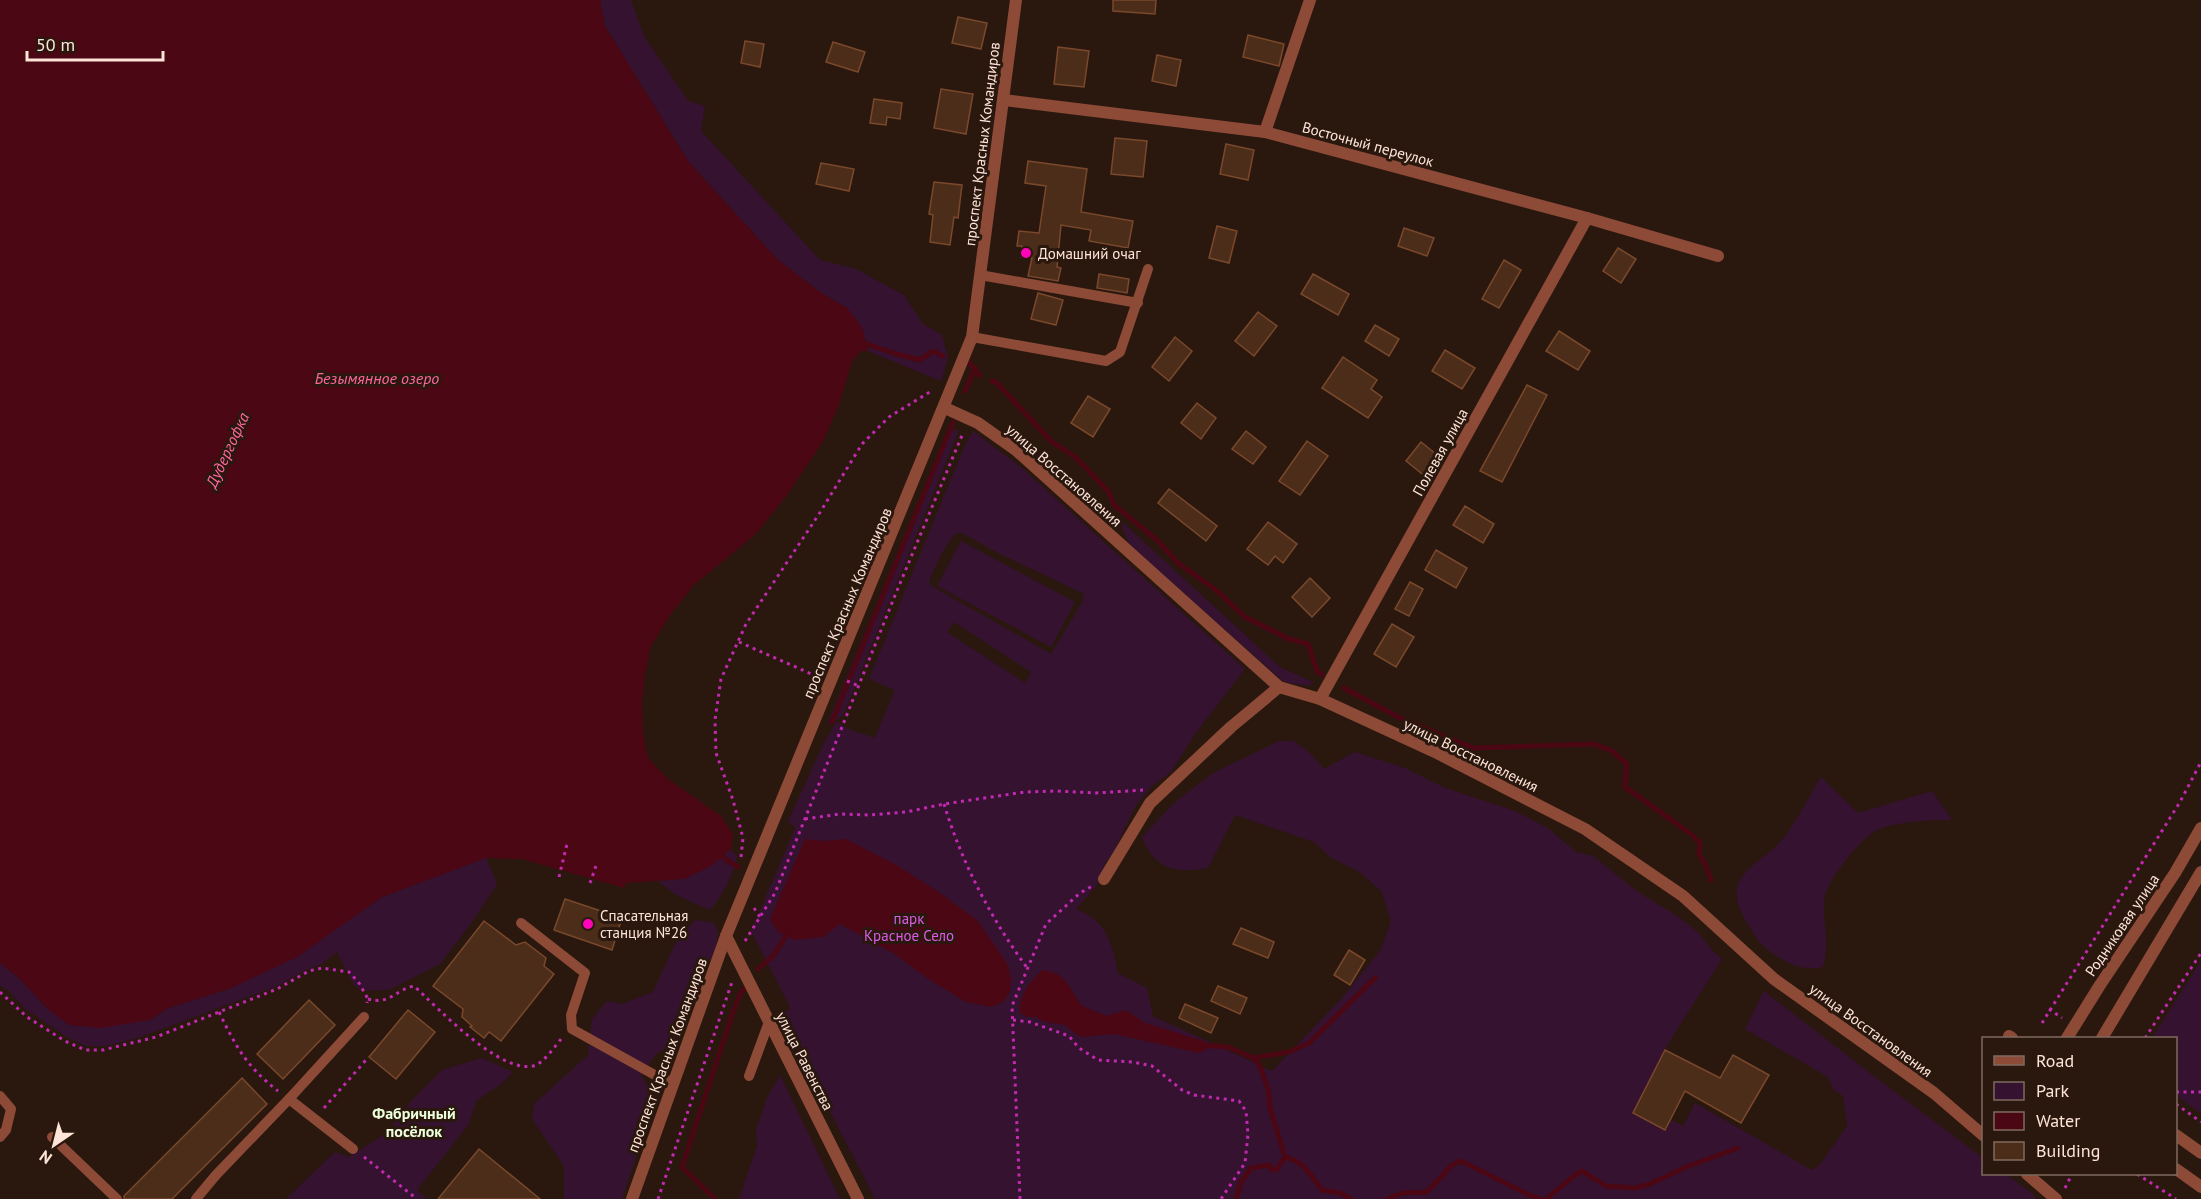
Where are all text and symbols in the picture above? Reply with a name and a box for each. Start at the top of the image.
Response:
scale bar [27,24,164,62]
text: 50 m [36,33,75,56]
street label: проспект Красных Командиров [960,41,1004,247]
street label: Восточный переулок [1300,117,1437,171]
place label: Домашний очаг [1038,244,1141,263]
marker: Домашний очаг [1019,246,1033,260]
water label: Безымянное озеро [315,368,439,388]
street label: Полевая улица [1408,405,1472,499]
water label: Дудергофка [200,409,253,493]
street label: улица Восстановления [1002,419,1126,531]
street label: проспект Красных Командиров [798,505,896,701]
street label: улица Восстановления [1401,714,1541,796]
street label: Родниковая улица [2081,870,2163,980]
place label: Спасательная станция №26 [600,906,688,942]
park label: парк Красное Село [864,909,954,945]
marker: Спасательная станция №26 [581,917,595,931]
street label: проспект Красных Командиров [623,955,711,1155]
street label: улица Восстановления [1806,979,1936,1081]
street label: улица Равенства [772,1009,838,1113]
legend [1982,1037,2177,1175]
text: Road [2036,1049,2074,1072]
text: Park [2036,1079,2069,1102]
district label: Фабричный посёлок [372,1103,456,1141]
text: Water [2036,1109,2080,1132]
north arrow [24,1115,84,1175]
text: Building [2036,1139,2100,1162]
text: N [35,1146,55,1168]

